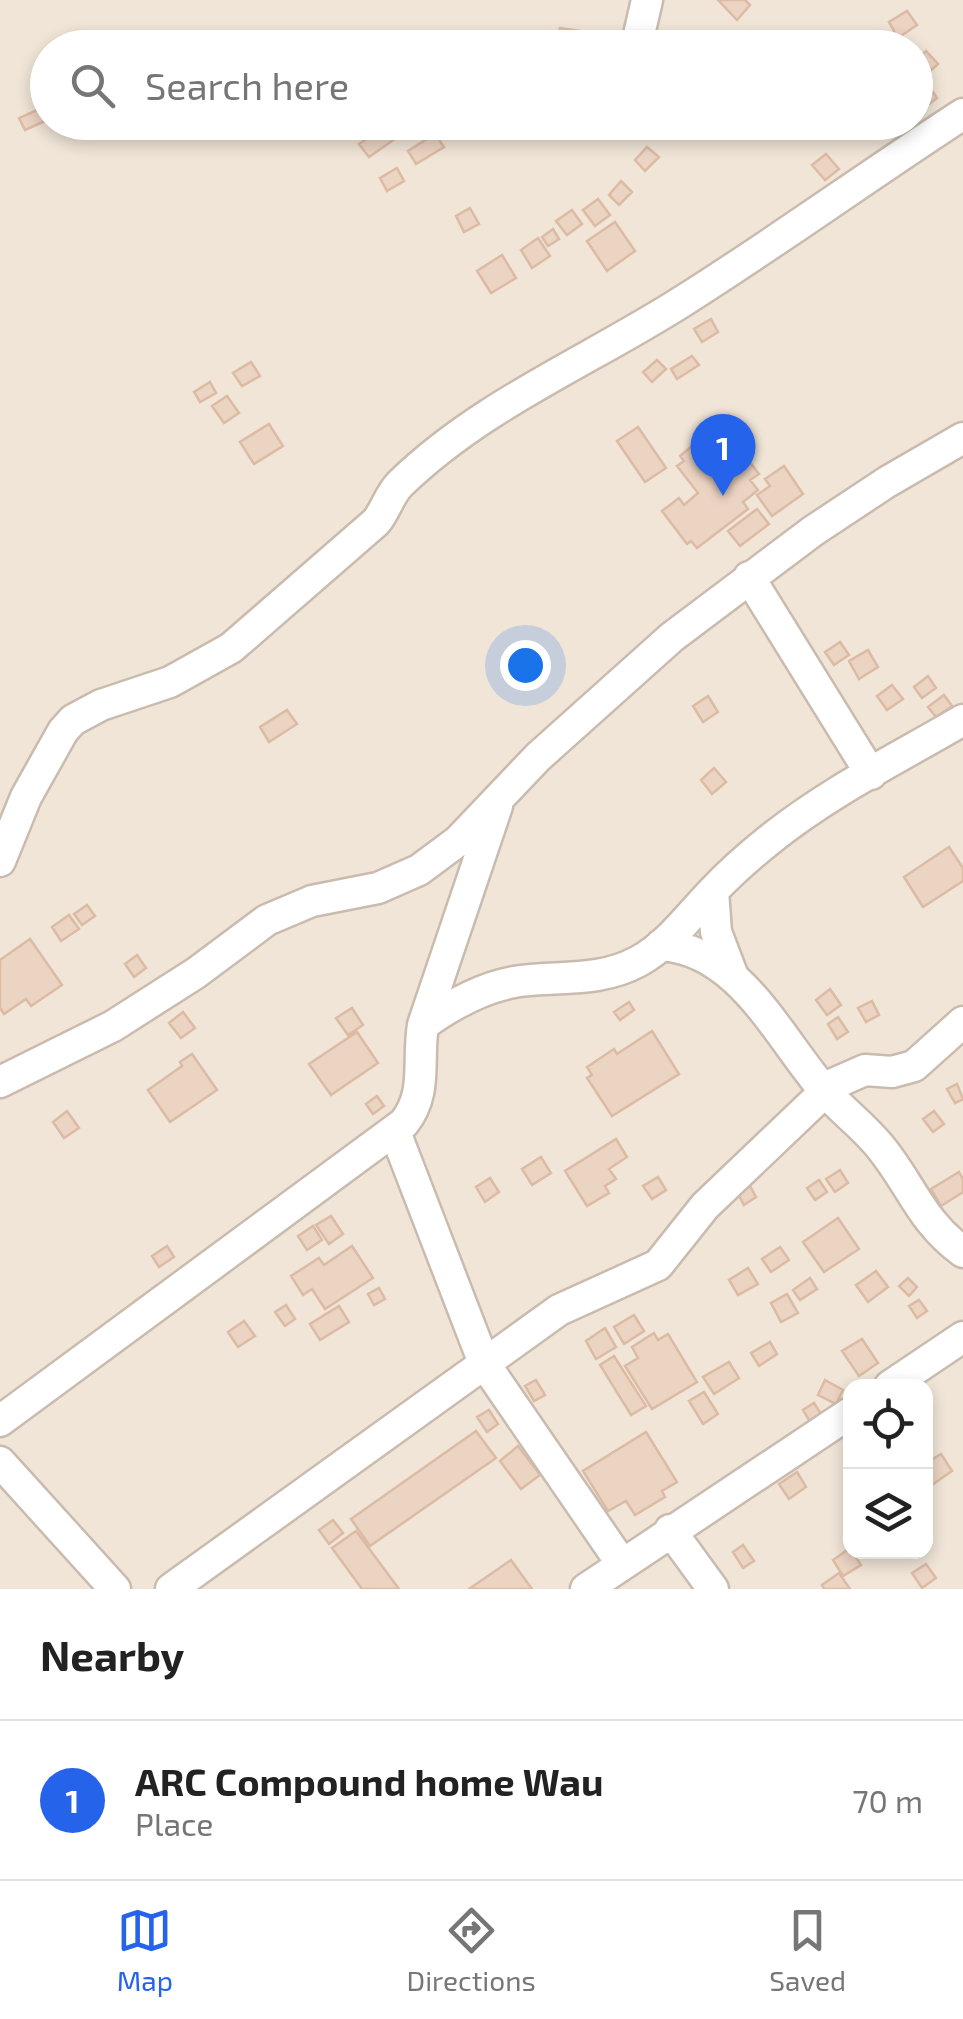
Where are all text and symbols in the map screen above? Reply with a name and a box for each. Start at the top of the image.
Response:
search box [30,30,933,140]
icon: search [65,58,120,113]
text: Search here [145,62,349,108]
pin: 1 [690,414,756,496]
your location [500,640,551,691]
map controls [843,1379,933,1559]
button: locate [843,1379,933,1469]
button: layers [843,1469,933,1559]
text: Nearby [40,1629,184,1679]
text: ARC Compound home Wau [135,1758,604,1804]
text: 1 [66,1781,79,1819]
text: 70 m [852,1781,923,1819]
text: Place [135,1804,214,1842]
tab: Map [117,1903,173,1997]
tab: Directions [407,1903,536,1997]
tab: Saved [769,1903,846,1997]

